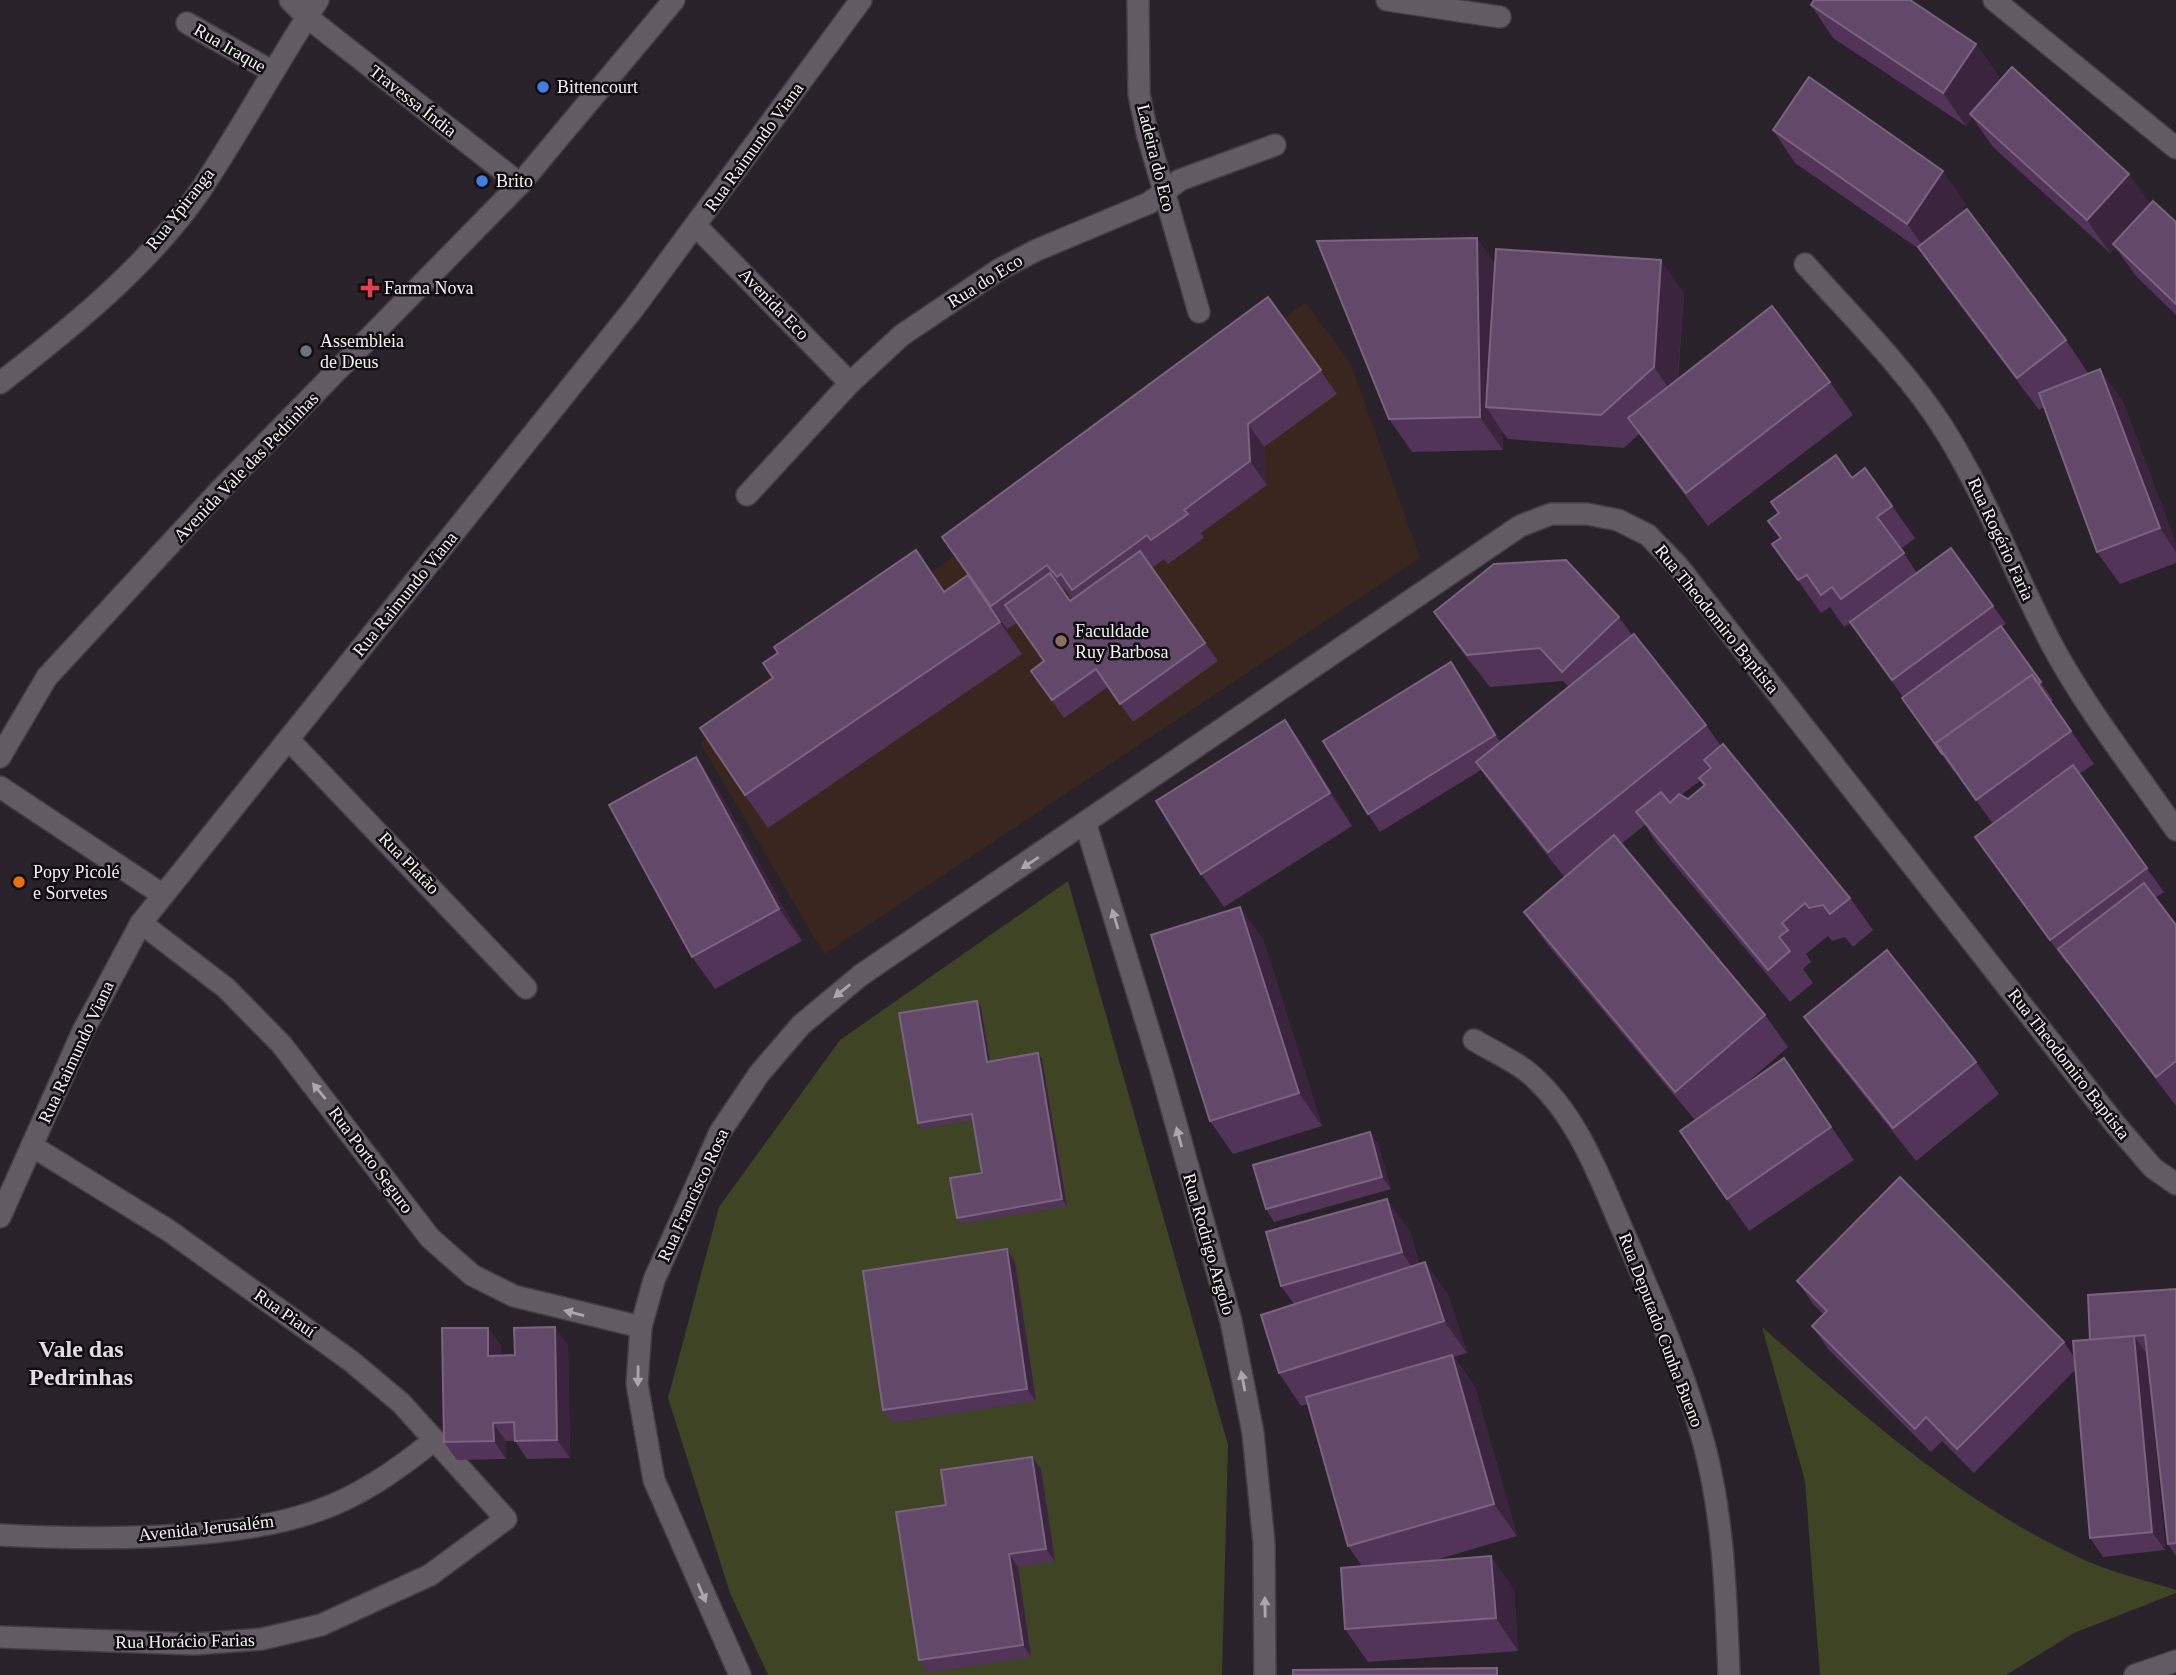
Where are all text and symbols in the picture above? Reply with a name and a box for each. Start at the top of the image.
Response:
street label: Rua Iraque [191,19,269,77]
street label: Travessa Índia [366,60,461,141]
place label: Bittencourt [557,77,638,97]
marker: Bittencourt [535,79,551,95]
street label: Rua Raimundo Viana [700,79,808,215]
street label: Ladeira do Eco [1133,102,1179,214]
street label: Rua Ypiranga [142,164,218,254]
place label: Brito [496,171,533,191]
marker: Brito [474,173,490,189]
street label: Rua do Eco [944,250,1026,312]
street label: Avenida Eco [735,264,813,344]
place label: Farma Nova [384,278,473,298]
marker: Farma Nova [362,280,378,296]
place label: Assembleia de Deus [320,331,404,372]
marker: Assembleia de Deus [298,343,314,359]
street label: Avenida Vale das Pedrinhas [169,388,323,546]
street label: Rua Rogério Faria [1964,475,2038,603]
street label: Rua Raimundo Viana [349,528,461,660]
street label: Rua Theodomiro Baptista [1651,541,1783,697]
place label: Faculdade Ruy Barbosa [1075,621,1169,662]
marker: Faculdade Ruy Barbosa [1053,633,1069,649]
street label: Rua Platão [375,828,443,898]
one-way arrow [1020,856,1039,869]
place label: Popy Picolé e Sorvetes [33,862,120,903]
marker: Popy Picolé e Sorvetes [11,874,27,890]
one-way arrow [1109,908,1119,929]
street label: Rua Raimundo Viana [34,978,118,1126]
one-way arrow [834,984,852,999]
street label: Rua Theodomiro Baptista [2004,985,2134,1143]
one-way arrow [312,1082,327,1099]
street label: Rua Porto Seguro [324,1103,418,1217]
street label: Rua Francisco Rosa [654,1126,732,1264]
one-way arrow [1174,1126,1184,1147]
street label: Rua Rodrigo Argolo [1179,1171,1239,1317]
street label: Rua Deputado Cunha Bueno [1615,1230,1707,1430]
street label: Rua Piauí [250,1285,320,1341]
one-way arrow [564,1307,585,1317]
district label: Vale das Pedrinhas [29,1336,133,1390]
one-way arrow [632,1366,644,1388]
one-way arrow [1237,1370,1248,1392]
street label: Avenida Jerusalém [137,1511,275,1545]
one-way arrow [696,1583,708,1603]
one-way arrow [1260,1596,1271,1618]
street label: Rua Horácio Farias [115,1630,255,1652]

